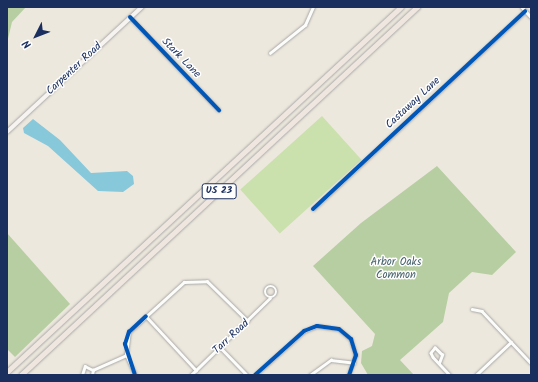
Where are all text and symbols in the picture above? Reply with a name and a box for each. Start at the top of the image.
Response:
north arrow [16,16,56,56]
text: N [18,35,36,53]
street label: Stark Lane [159,35,203,81]
street label: Carpenter Road [44,40,104,98]
street label: Castaway Lane [383,74,443,132]
road number: US 23 [201,183,237,199]
park label: Arbor Oaks Common [371,256,421,282]
street label: Tarr Road [210,317,252,357]

